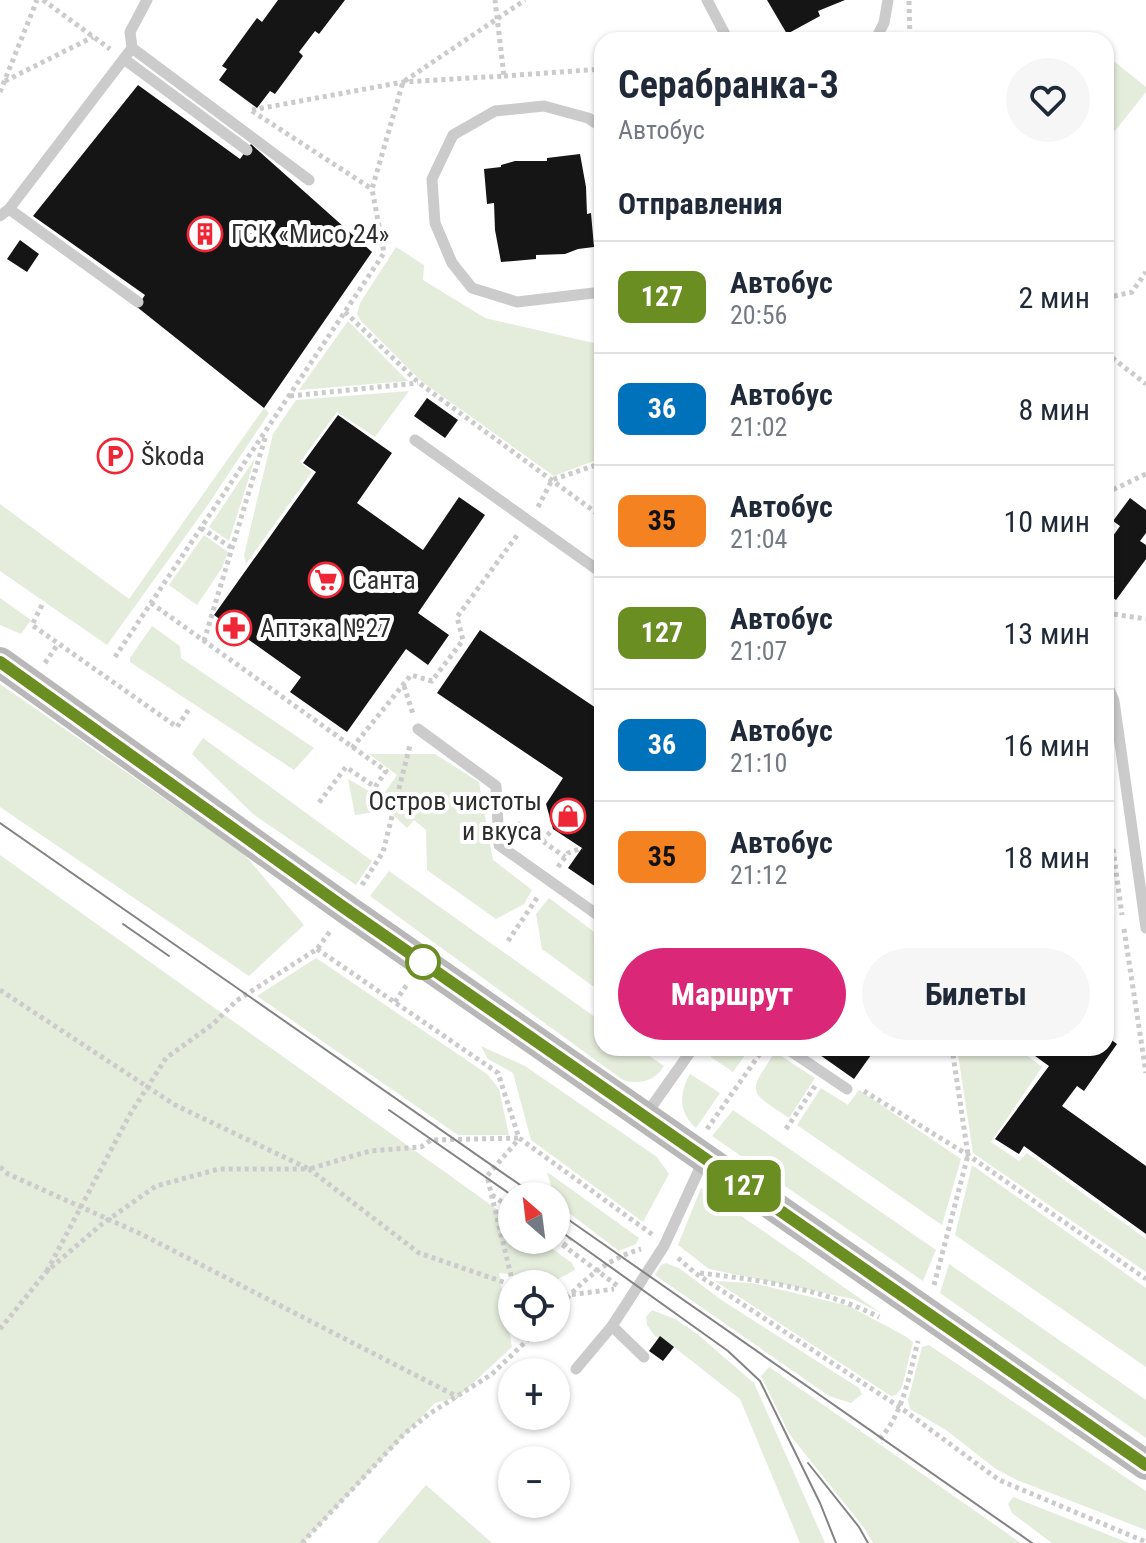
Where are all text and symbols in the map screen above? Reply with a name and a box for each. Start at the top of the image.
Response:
button: heart [1006,58,1090,142]
text: Серабранка-3 [618,63,839,107]
text: Автобус [618,115,705,145]
text: Отправления [618,186,783,221]
building icon: ГСК «Мисо 24» [186,215,224,253]
place label: ГСК «Мисо 24» [231,219,389,249]
text: Автобус [730,265,833,300]
text: 127 [641,280,683,313]
text: 2 мин [1018,280,1090,315]
text: 20:56 [730,300,787,330]
text: Автобус [730,377,833,412]
text: 36 [648,392,676,425]
text: 8 мин [1018,392,1090,427]
text: 21:02 [730,412,787,442]
parking icon: Škoda [96,437,134,475]
place label: Škoda [141,441,205,471]
text: Автобус [730,489,833,524]
text: 35 [648,504,676,537]
text: 10 мин [1004,504,1090,539]
text: 21:04 [730,524,787,554]
supermarket icon: Санта [307,561,345,599]
place label: Санта [352,565,416,595]
text: Автобус [730,601,833,636]
pharmacy icon: Аптэка №27 [215,609,253,647]
place label: Аптэка №27 [260,613,391,643]
text: 127 [641,616,683,649]
text: 13 мин [1004,616,1090,651]
text: 21:07 [730,636,787,666]
text: Автобус [730,713,833,748]
text: 36 [648,728,676,761]
text: 16 мин [1004,728,1090,763]
text: 21:10 [730,748,787,778]
place label: Остров чистоты и вкуса [369,786,542,846]
shop icon: Остров чистоты и вкуса [549,797,587,835]
text: Автобус [730,825,833,860]
text: 35 [648,840,676,873]
text: 18 мин [1004,840,1090,875]
text: 21:12 [730,860,787,890]
unlabelled marker [406,945,440,979]
button: Маршрут [618,948,846,1040]
button: Билеты [862,948,1090,1040]
line badge: 127 [698,1160,790,1212]
text: 127 [723,1169,765,1202]
north arrow [498,1182,570,1254]
map controls [498,1182,570,1518]
button: locate [498,1270,570,1342]
button: + [498,1358,570,1430]
button: − [498,1446,570,1518]

